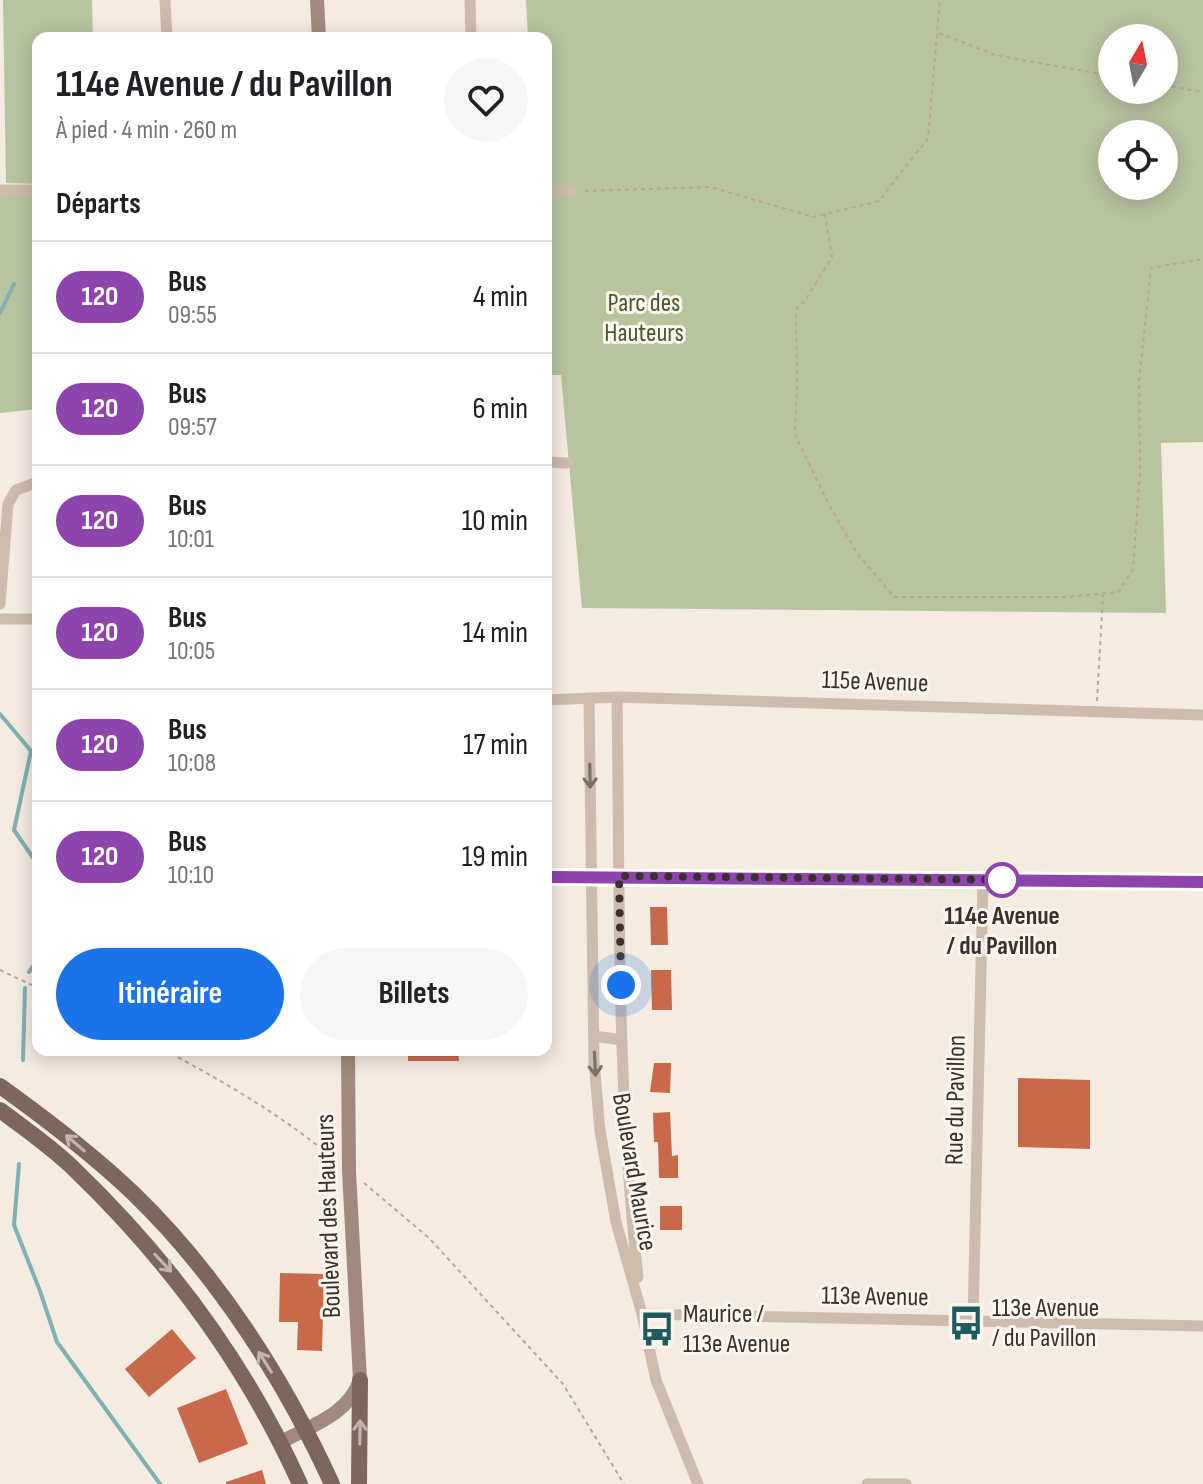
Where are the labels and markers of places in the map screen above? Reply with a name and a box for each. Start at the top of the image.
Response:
marker: 114e Avenue / du Pavillon [985,863,1019,897]
place label: 114e Avenue / du Pavillon [944,901,1060,962]
place label: 113e Avenue / du Pavillon [992,1293,1099,1354]
place label: Maurice / 113e Avenue [683,1299,790,1360]
bus stop icon: 113e Avenue / du Pavillon [947,1304,985,1342]
bus stop icon: Maurice / 113e Avenue [638,1310,676,1348]

